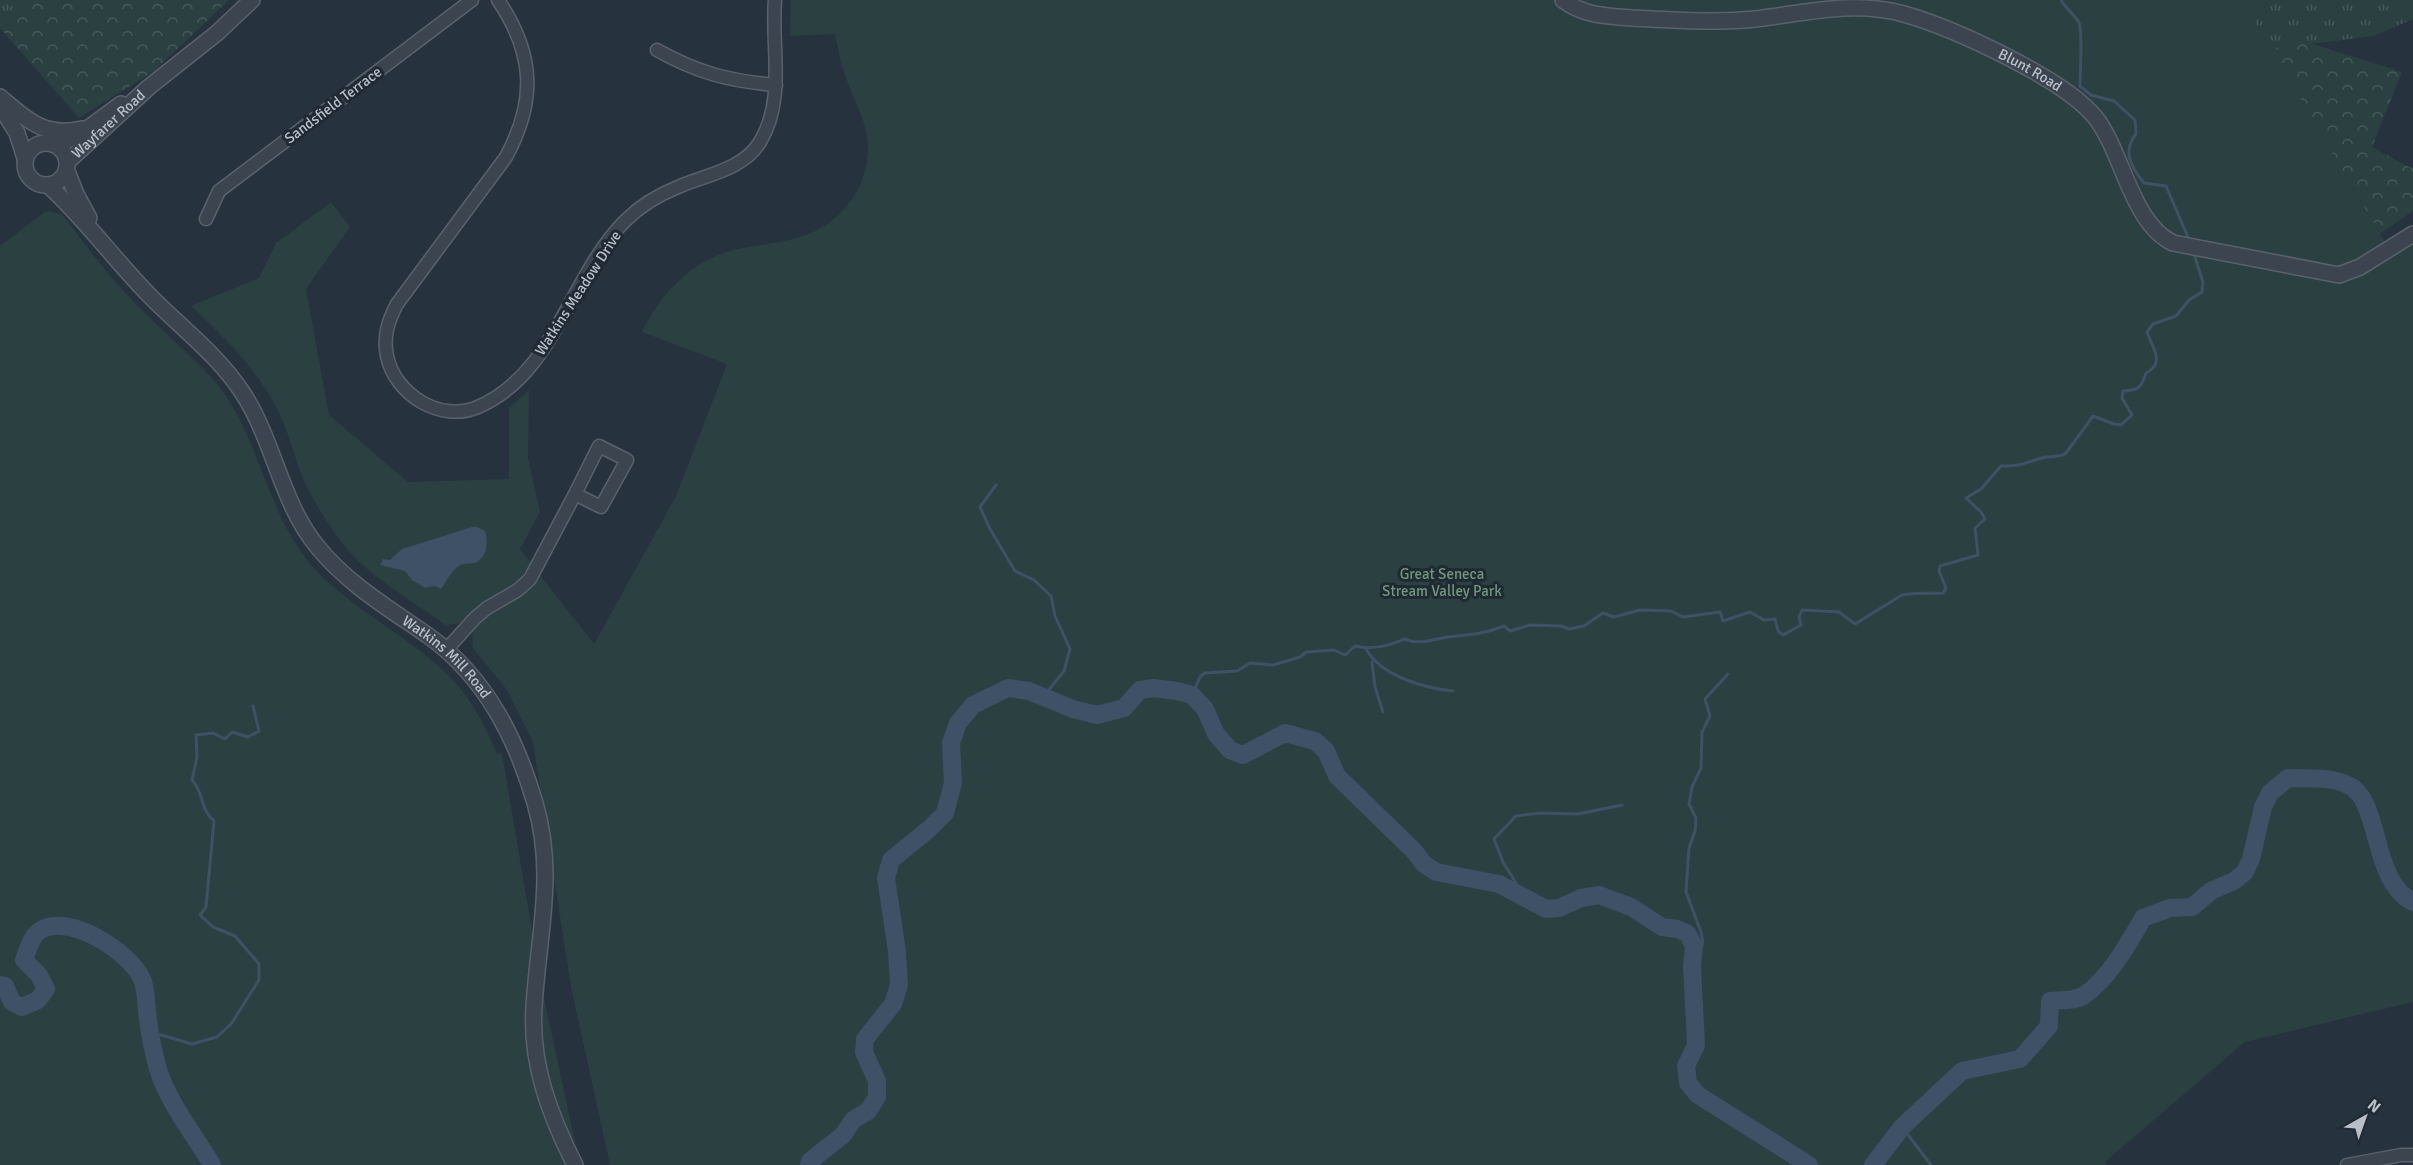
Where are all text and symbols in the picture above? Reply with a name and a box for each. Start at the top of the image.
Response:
street label: Blunt Road [1995,45,2065,95]
street label: Sandsfield Terrace [281,63,385,147]
street label: Wayfarer Road [68,86,149,162]
street label: Watkins Meadow Drive [531,227,625,359]
park label: Great Seneca Stream Valley Park [1382,565,1502,600]
street label: Watkins Mill Road [399,612,495,702]
north arrow [2335,1087,2395,1147]
text: N [2363,1095,2385,1118]

